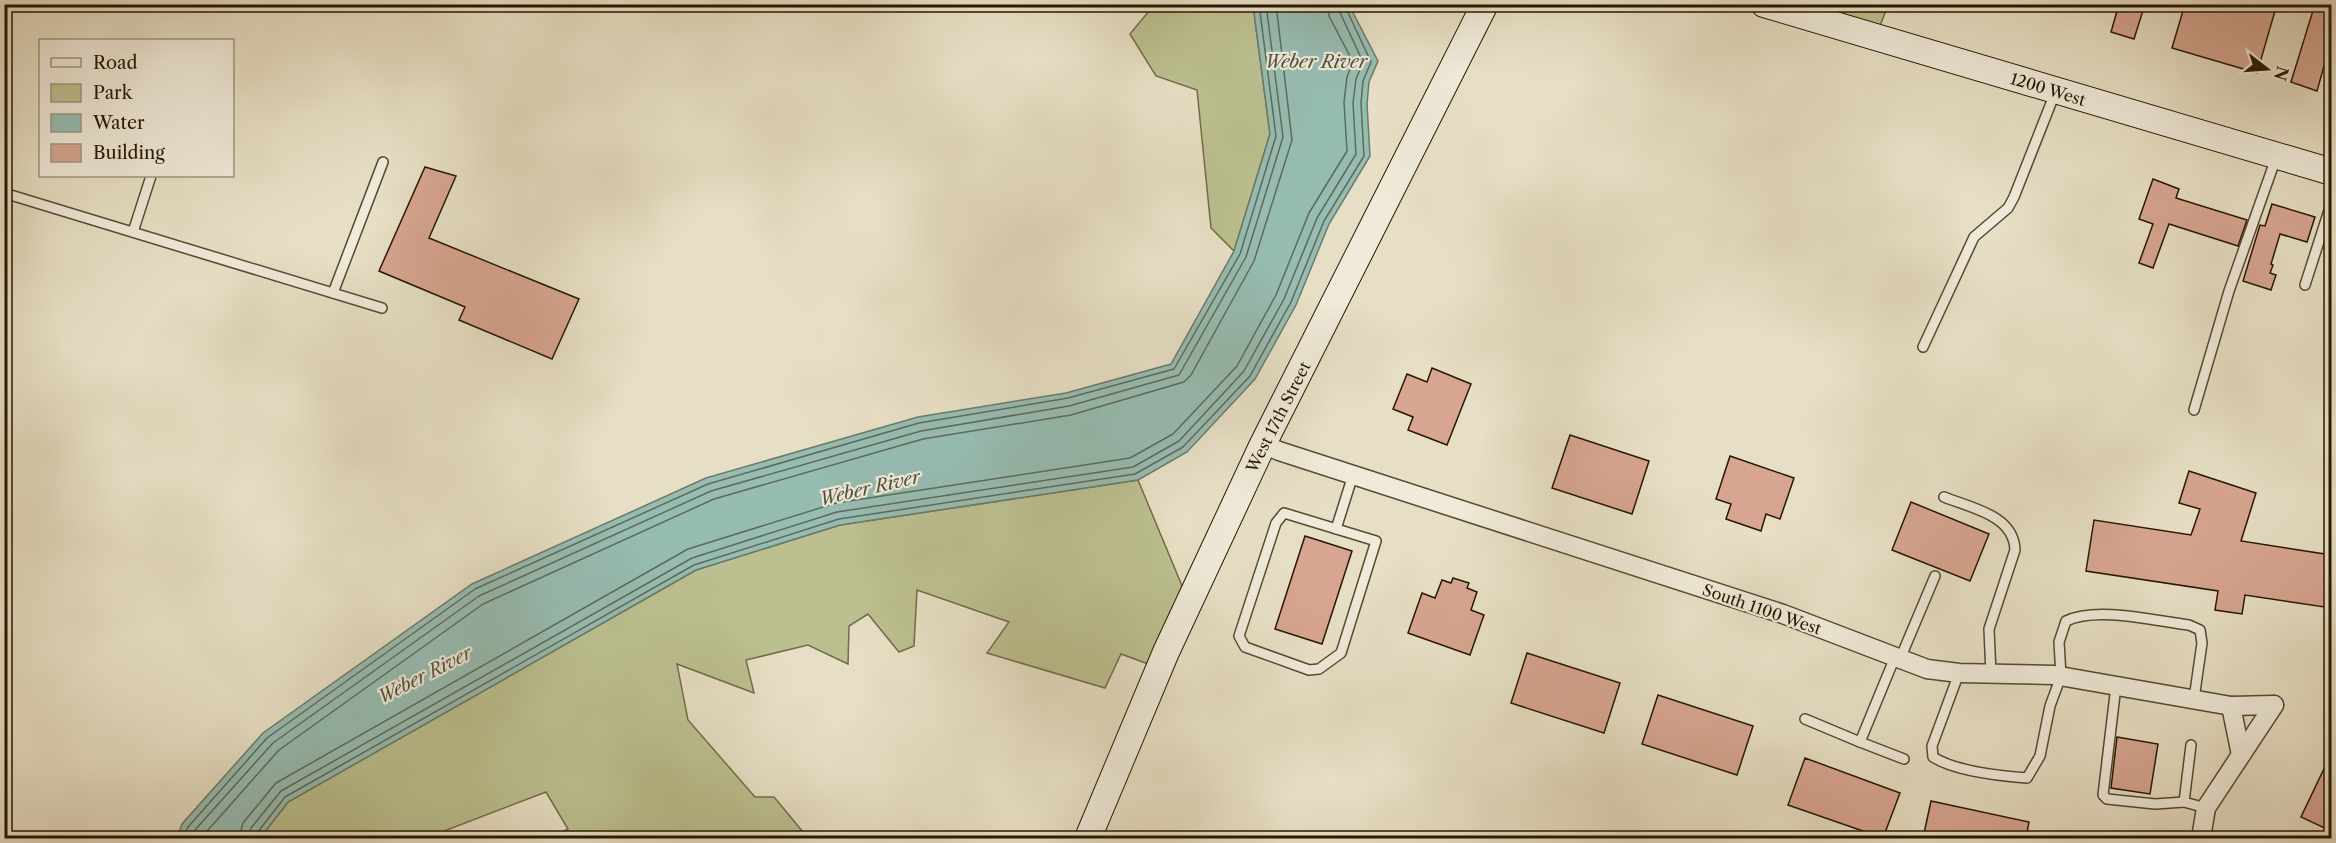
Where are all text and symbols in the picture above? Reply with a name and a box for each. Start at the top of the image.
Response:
legend [39,39,234,177]
north arrow [2237,39,2297,99]
water label: Weber River [1265,51,1369,73]
text: Road [93,52,138,74]
text: N [2270,64,2293,83]
street label: 1200 West [2008,68,2088,110]
text: Park [93,82,134,104]
text: Water [92,112,145,134]
text: Building [93,142,165,164]
street label: West 17th Street [1241,358,1315,477]
water label: Weber River [818,465,924,510]
street label: South 1100 West [1700,579,1824,639]
water label: Weber River [374,641,477,708]

